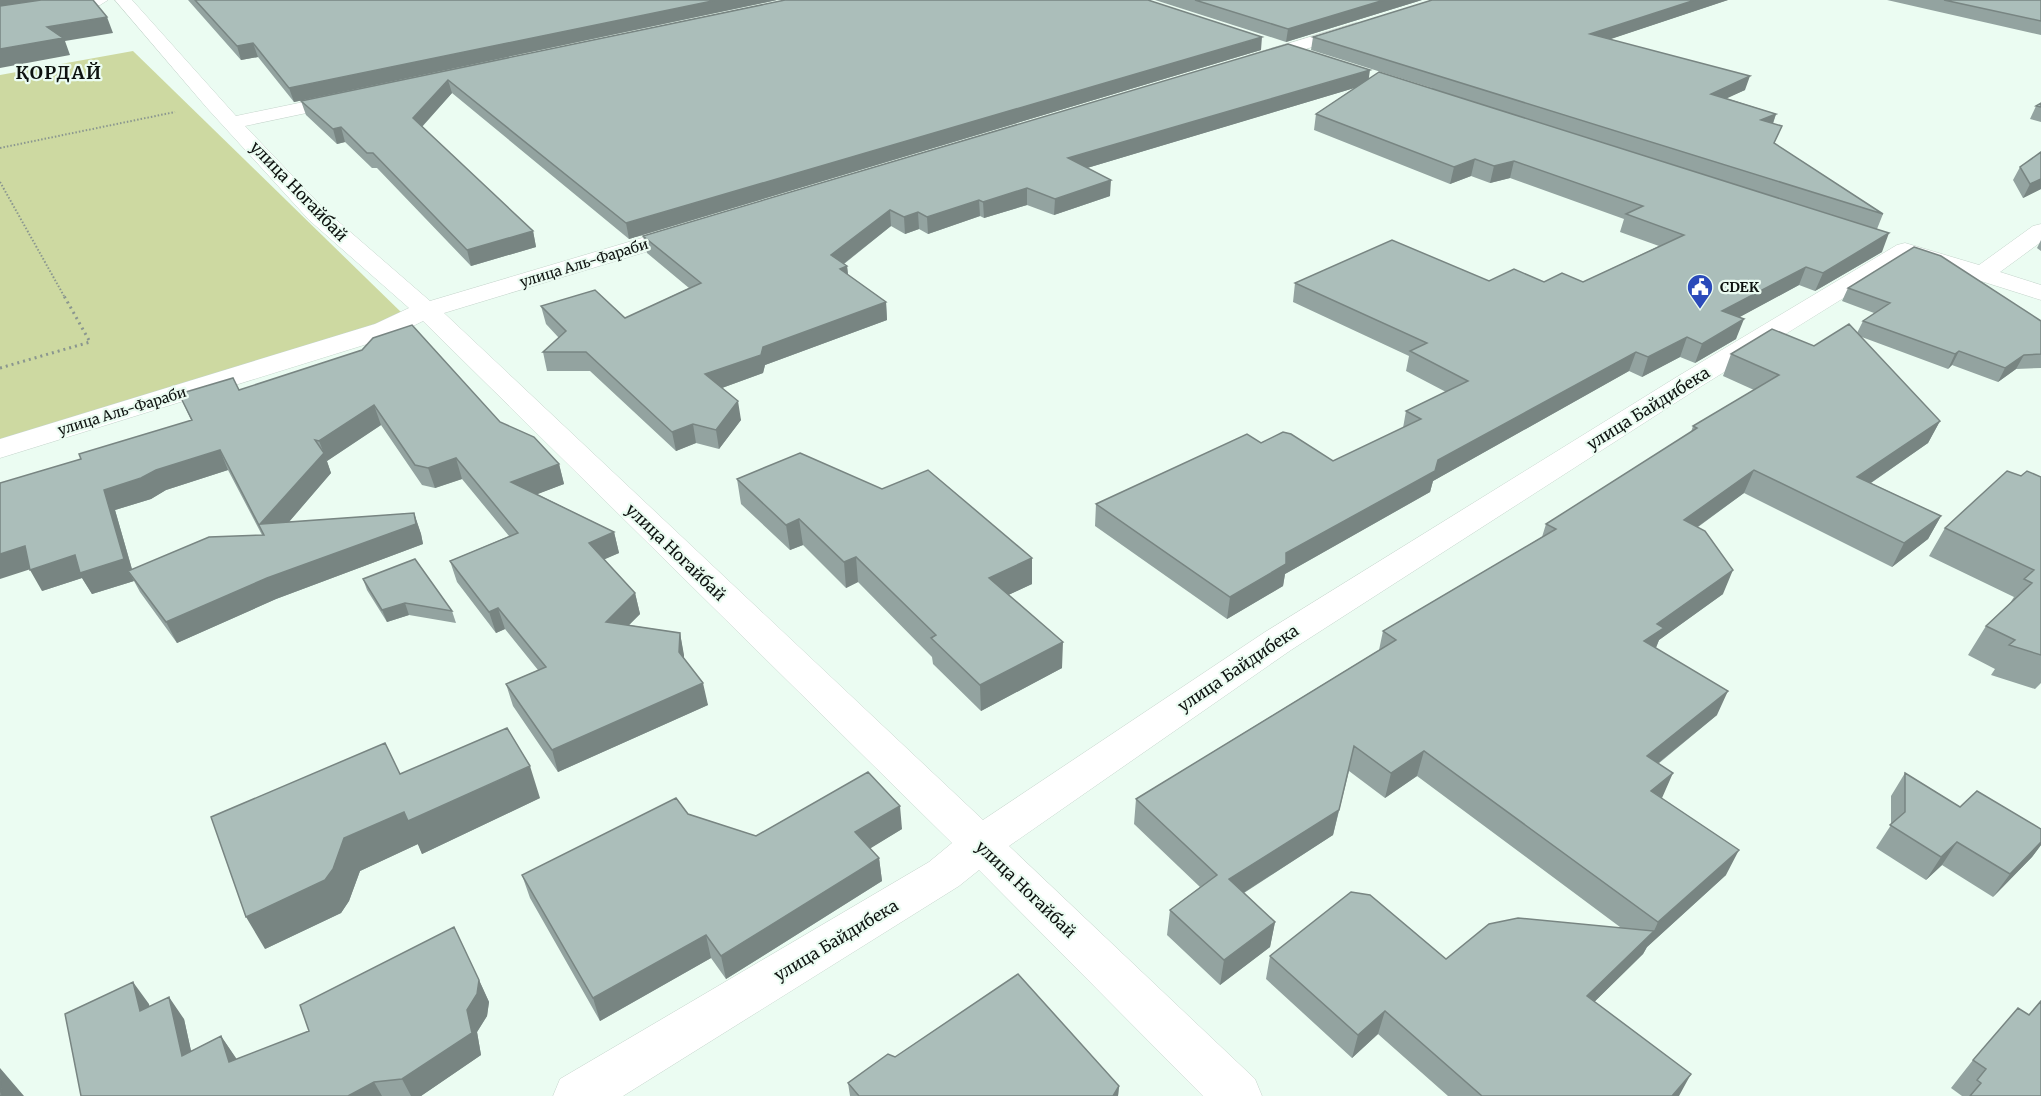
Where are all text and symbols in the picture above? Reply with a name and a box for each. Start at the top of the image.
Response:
district label: ҚОРДАЙ [16,61,102,84]
street label: улица Ногайбай [246,137,352,245]
street label: улица Аль-Фараби [518,235,651,291]
public building icon: CDEK [1685,272,1715,310]
place label: CDEK [1720,278,1760,296]
street label: улица Байдибека [1583,362,1714,454]
street label: улица Аль-Фараби [56,383,189,439]
street label: улица Ногайбай [622,499,730,605]
street label: улица Байдибека [1174,620,1303,716]
street label: улица Ногайбай [972,836,1080,942]
street label: улица Байдибека [770,895,902,985]

